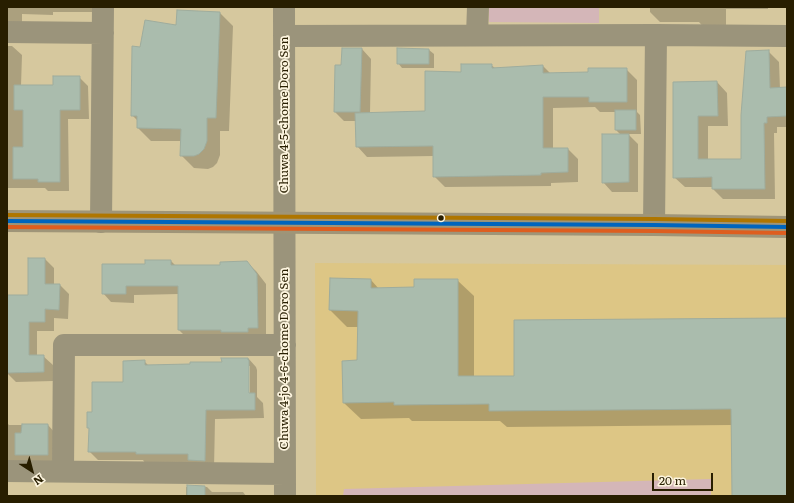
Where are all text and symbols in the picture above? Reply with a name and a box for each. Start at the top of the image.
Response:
street label: Chuwa 4-5-chome Doro Sen [277,37,291,193]
unlabelled marker [436,213,446,223]
street label: Chuwa 4-jo 4-6-chome Doro Sen [277,268,291,450]
north arrow [12,451,52,491]
scale bar [654,465,715,491]
text: 20 m [659,471,686,489]
text: N [31,472,47,490]

